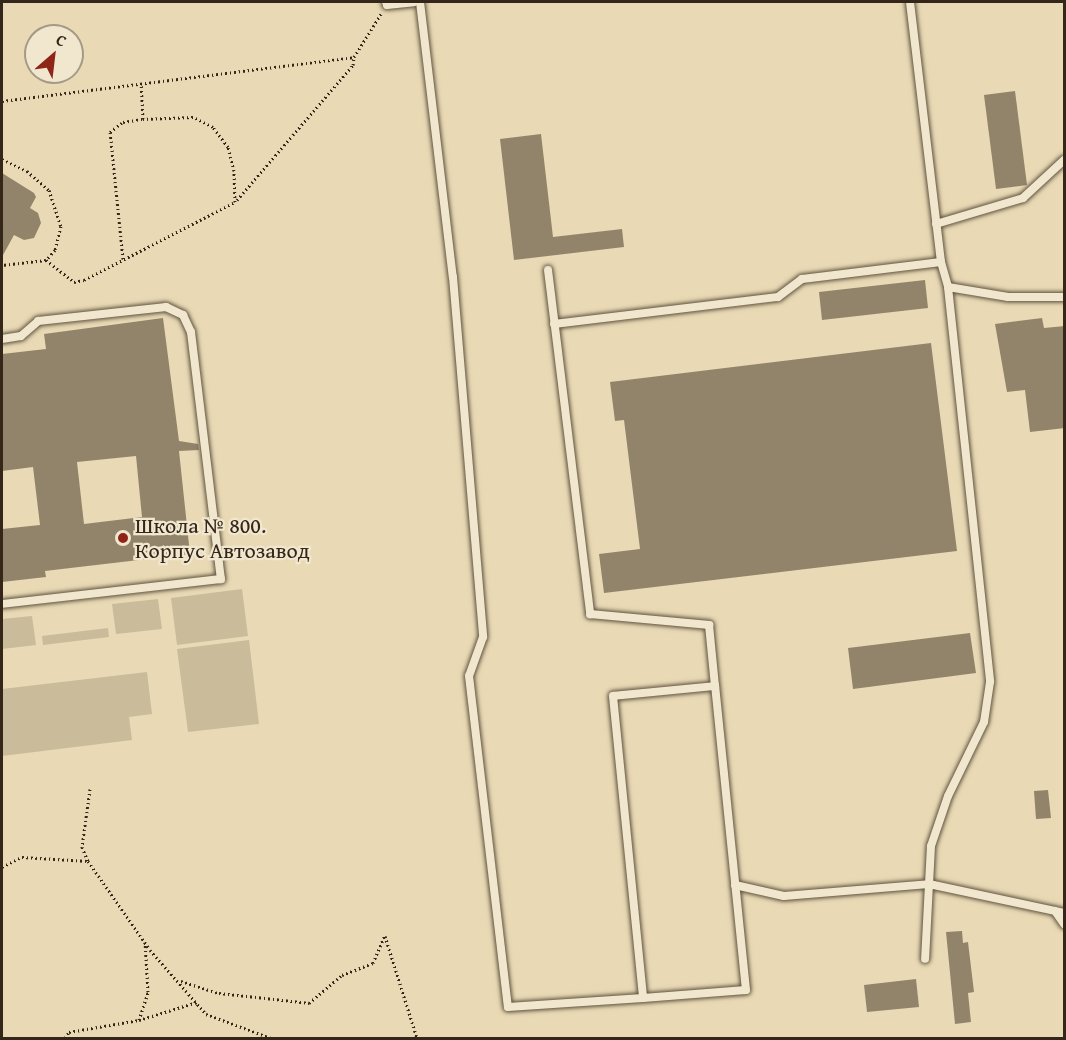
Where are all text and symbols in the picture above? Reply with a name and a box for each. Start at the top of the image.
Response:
north arrow [24,24,84,84]
text: С [52,27,71,53]
place label: Школа № 800. Корпус Автозавод [135,512,310,564]
marker: Школа № 800. Корпус Автозавод [116,531,130,545]

